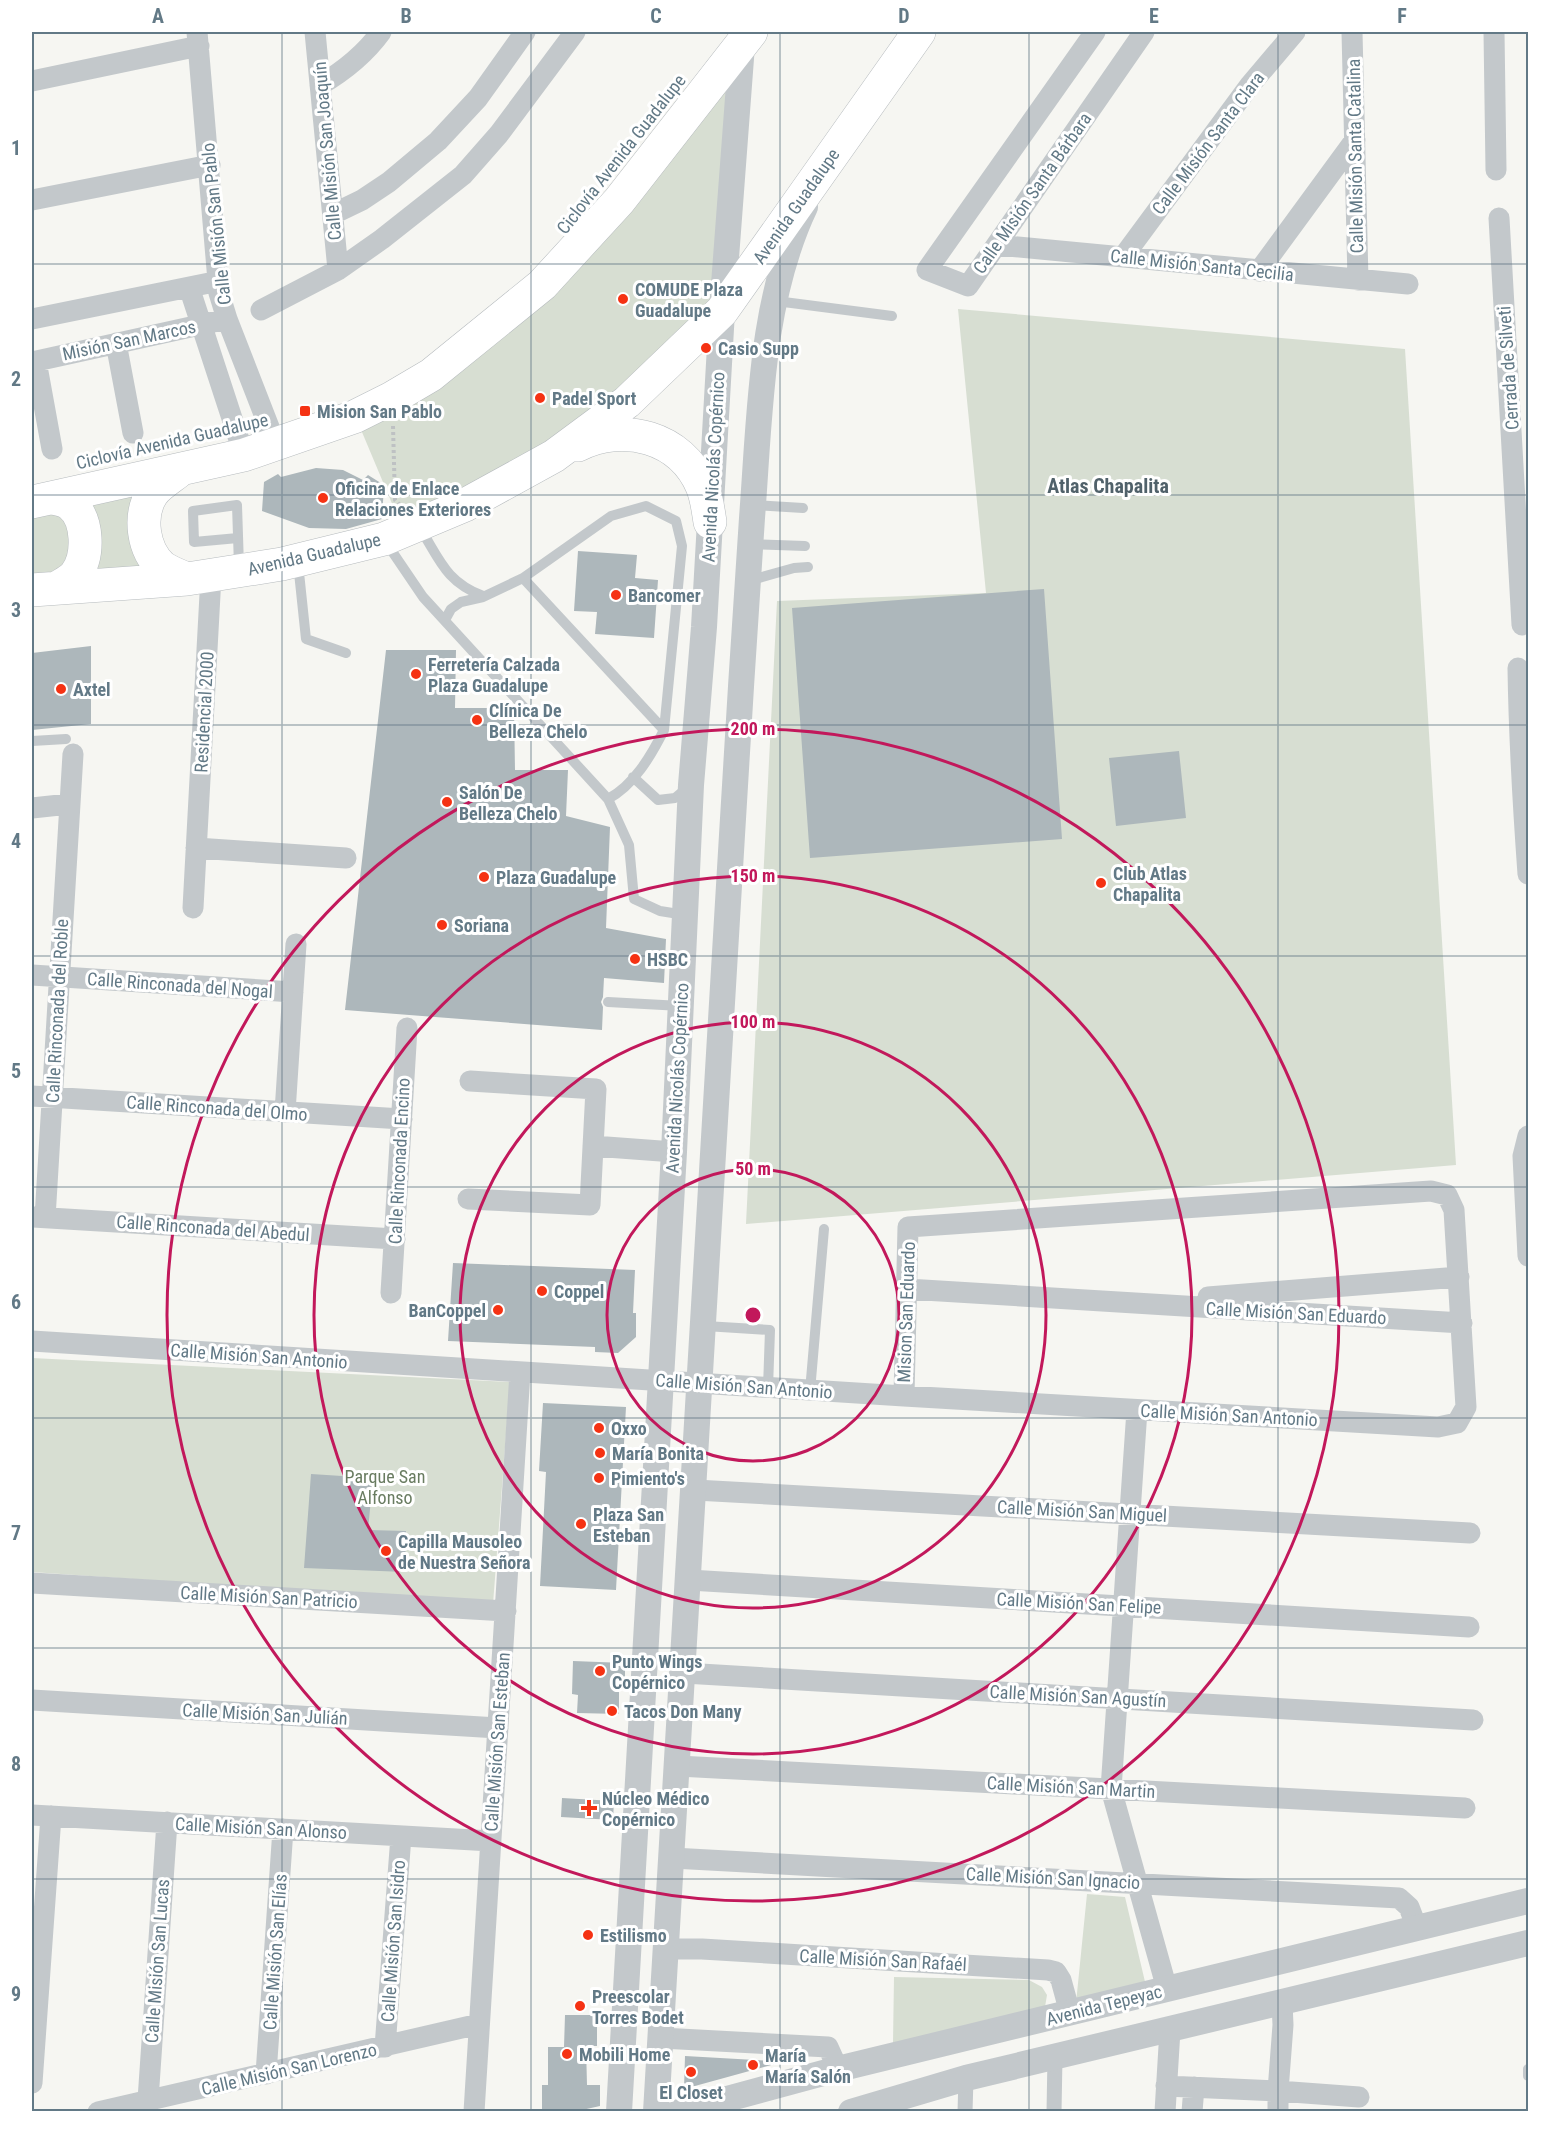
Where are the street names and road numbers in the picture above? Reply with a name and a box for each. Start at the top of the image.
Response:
street label: Calle Misión Santa Catalina [1343,58,1367,254]
street label: Calle Misión San Joaquín [309,61,345,241]
street label: Calle Misión Santa Clara [1148,68,1268,218]
street label: Ciclovía Avenida Guadalupe [552,70,690,238]
street label: Calle Misión Santa Bárbara [968,109,1096,277]
street label: Calle Misión San Pablo [197,142,235,306]
street label: Avenida Guadalupe [748,144,844,268]
street label: Calle Misión Santa Cecilia [1109,245,1295,285]
street label: Cerrada de Silveti [1493,305,1523,431]
street label: Misión San Marcos [60,316,198,364]
street label: Avenida Nicolás Copérnico [698,371,728,563]
street label: Ciclovía Avenida Guadalupe [74,409,270,473]
street label: Avenida Guadalupe [245,528,383,580]
street label: Residencial 2000 [190,651,218,773]
street label: Calle Rinconada del Roble [42,919,72,1103]
street label: Calle Rinconada del Nogal [87,968,273,1002]
street label: Avenida Nicolás Copérnico [662,982,692,1174]
street label: Calle Rinconada Encino [384,1077,414,1245]
street label: Calle Rinconada del Olmo [126,1091,308,1125]
street label: Calle Rinconada del Abedul [116,1211,310,1245]
street label: Mision San Eduardo [893,1241,919,1383]
street label: Calle Misión San Eduardo [1205,1298,1387,1328]
street label: Calle Misión San Antonio [170,1339,348,1373]
street label: Calle Misión San Antonio [655,1369,833,1403]
street label: Calle Misión San Antonio [1140,1400,1318,1430]
street label: Calle Misión San Miguel [996,1496,1168,1526]
street label: Calle Misión San Patricio [180,1582,358,1612]
street label: Calle Misión San Felipe [996,1588,1162,1618]
street label: Calle Misión San Esteban [480,1652,514,1832]
street label: Calle Misión San Agustín [989,1681,1167,1711]
street label: Calle Misión San Julián [182,1699,348,1729]
street label: Calle Misión San Martin [986,1772,1156,1802]
street label: Calle Misión San Alonso [175,1813,347,1843]
street label: Calle Misión San Isidro [377,1859,409,2023]
street label: Calle Misión San Ignacio [965,1863,1141,1893]
street label: Calle Misión San Elías [259,1873,291,2031]
street label: Calle Misión San Lucas [141,1878,173,2044]
street label: Calle Misión San Rafaél [799,1945,967,1975]
street label: Avenida Tepeyac [1044,1980,1164,2030]
street label: Calle Misión San Lorenzo [199,2039,379,2099]

